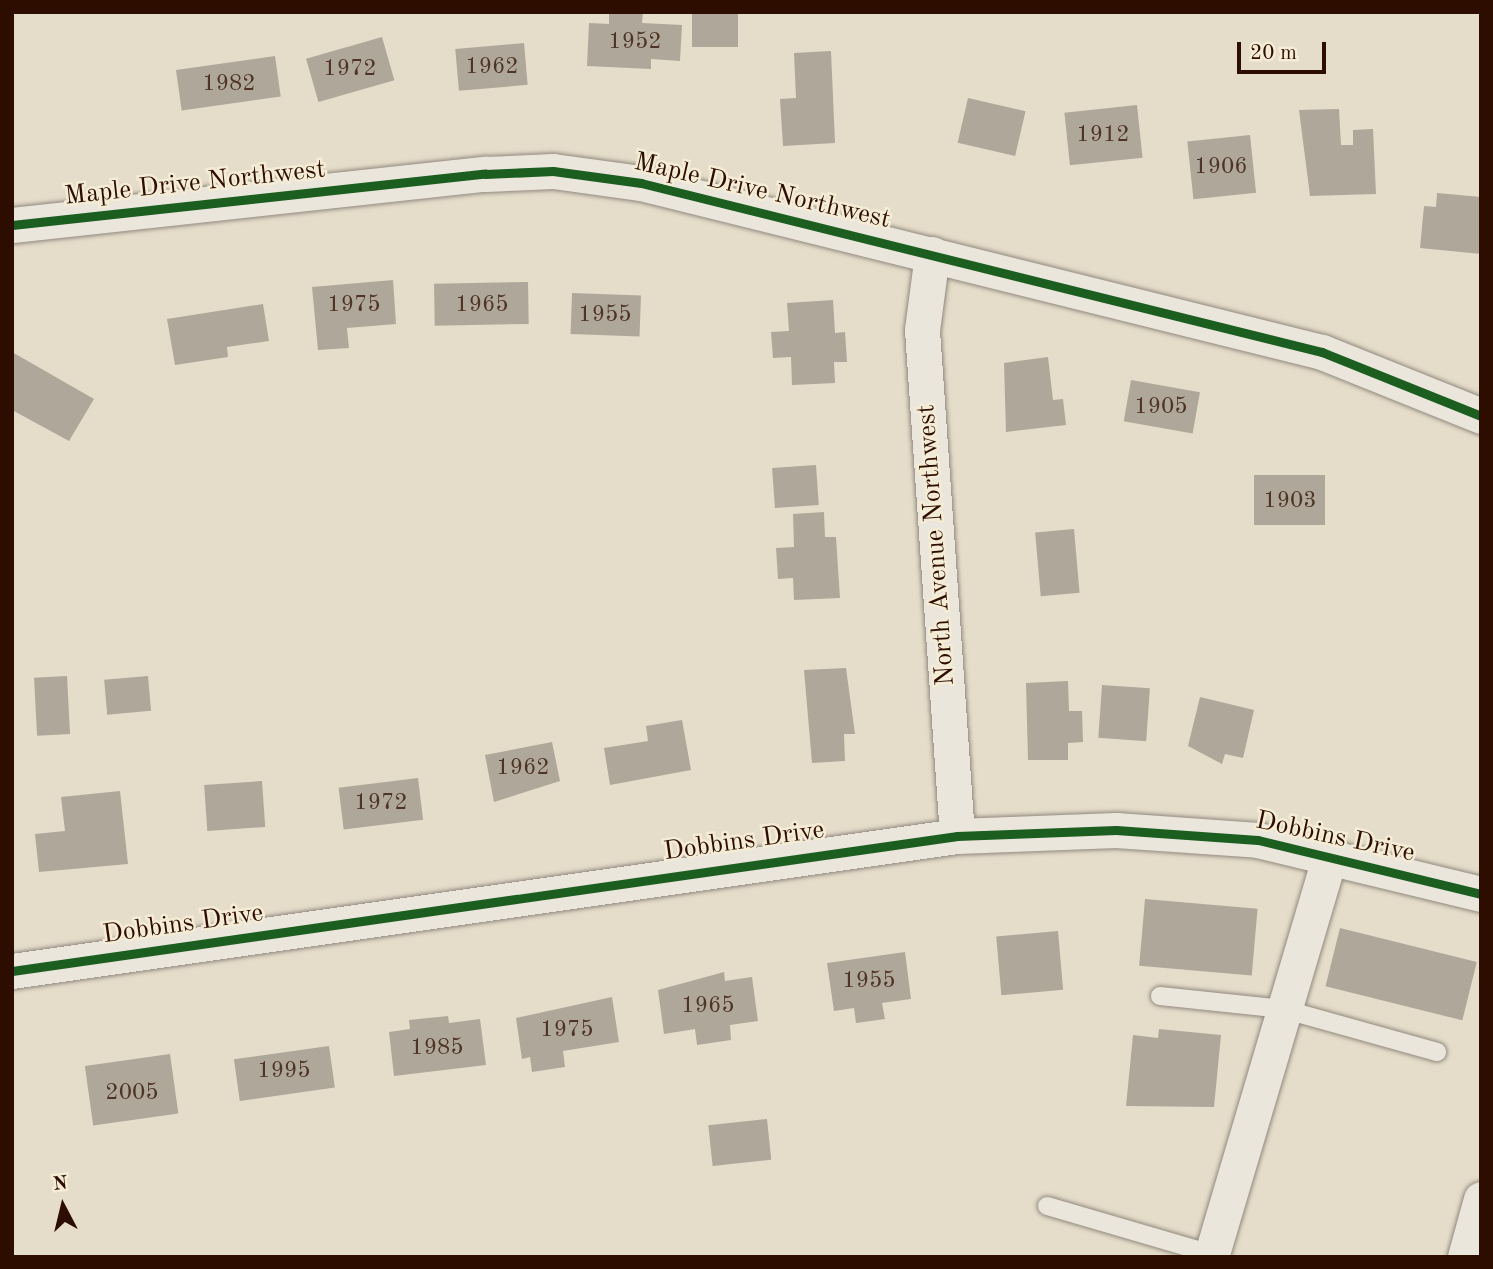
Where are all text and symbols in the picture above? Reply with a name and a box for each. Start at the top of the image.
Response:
house number: 1952 [608,28,662,56]
scale bar [1241,28,1330,72]
text: 20 m [1250,43,1297,64]
house number: 1962 [465,53,519,81]
house number: 1972 [323,55,377,83]
house number: 1982 [202,70,256,98]
house number: 1912 [1076,121,1130,149]
street label: Maple Drive Northwest [631,147,893,237]
house number: 1906 [1194,153,1248,181]
street label: Maple Drive Northwest [63,155,327,213]
house number: 1975 [327,291,381,319]
house number: 1965 [455,291,509,319]
house number: 1955 [578,301,632,329]
house number: 1905 [1134,393,1188,421]
street label: North Avenue Northwest [912,403,962,687]
house number: 1903 [1263,487,1317,515]
house number: 1962 [496,754,550,782]
house number: 1972 [354,789,408,817]
street label: Dobbins Drive [1253,806,1417,870]
street label: Dobbins Drive [662,815,826,869]
street label: Dobbins Drive [101,898,265,952]
house number: 1955 [842,967,896,995]
house number: 1965 [681,992,735,1020]
house number: 1975 [540,1016,594,1044]
house number: 1985 [410,1034,464,1062]
house number: 1995 [257,1057,311,1085]
house number: 2005 [105,1079,159,1107]
north arrow [28,1171,98,1241]
text: N [52,1174,69,1195]

